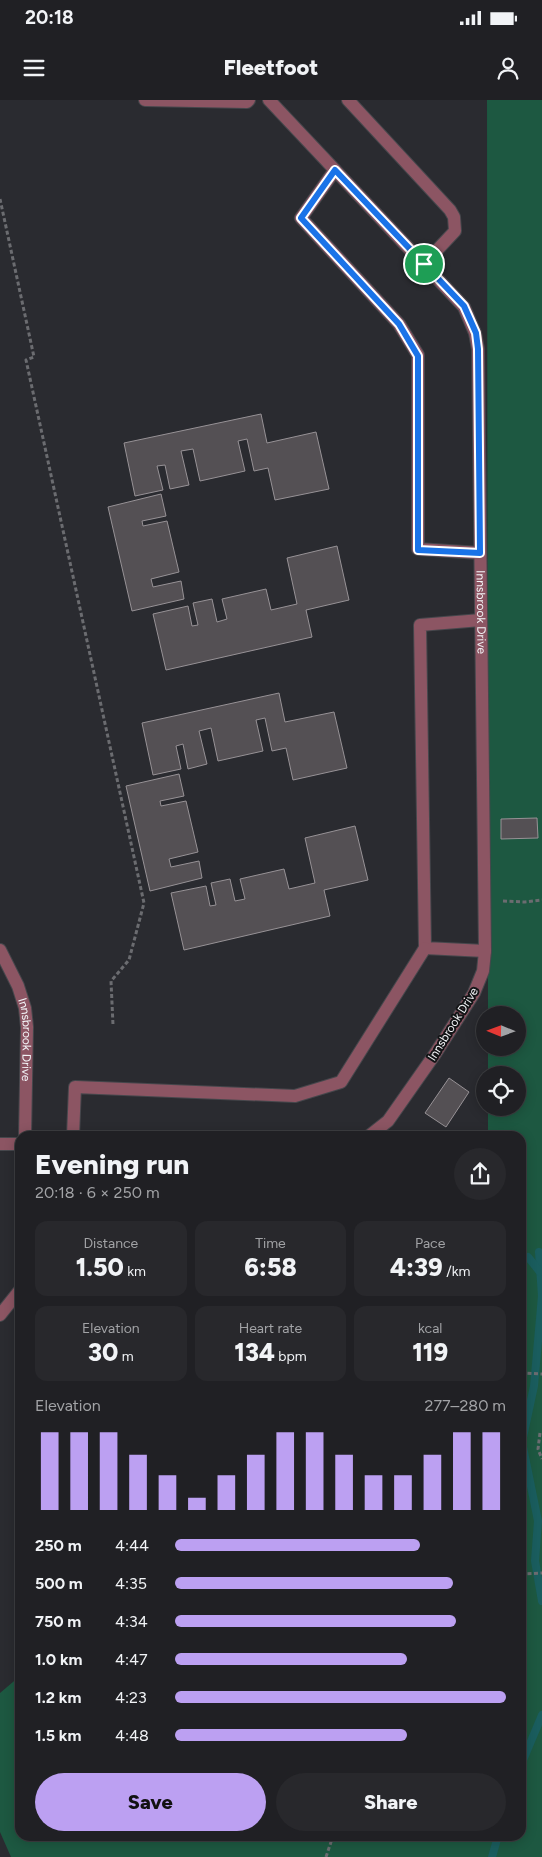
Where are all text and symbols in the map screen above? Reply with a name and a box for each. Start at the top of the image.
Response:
text: 20:18 [25,6,74,29]
icon: menu [20,54,48,82]
text: Fleetfoot [224,54,318,81]
icon: person [494,54,522,82]
pin [403,243,445,285]
icon: arrive [410,250,438,278]
street label: Innsbrook Drive [474,570,489,655]
street label: Innsbrook Drive [425,984,481,1063]
street label: Innsbrook Drive [15,996,34,1082]
north arrow [476,1006,526,1056]
map controls [476,1006,526,1116]
button: locate [476,1066,526,1116]
text: Evening run [35,1147,189,1181]
button: share [454,1148,506,1200]
text: 20:18 · 6 × 250 m [35,1183,160,1202]
text: Distance [83,1235,138,1252]
text: Time [255,1235,286,1252]
text: Pace [415,1235,445,1252]
text: 1.50 [76,1252,124,1282]
text: 6:58 [244,1252,297,1282]
text: 4:39 [390,1252,443,1282]
text: km [124,1263,146,1280]
text: /km [443,1263,470,1280]
text: Elevation [82,1320,140,1337]
text: Heart rate [239,1320,302,1337]
text: kcal [418,1320,442,1337]
text: 30 [88,1337,118,1367]
text: 134 [234,1337,275,1367]
text: 119 [412,1337,448,1367]
text: m [118,1348,134,1365]
text: bpm [275,1348,307,1365]
text: Elevation [35,1396,101,1415]
text: 277–280 m [424,1396,506,1415]
text: 250 m [35,1536,82,1555]
text: 4:44 [115,1536,149,1555]
text: 500 m [35,1574,83,1593]
text: 4:35 [115,1574,147,1593]
text: 750 m [35,1612,81,1631]
text: 4:34 [115,1612,148,1631]
text: 1.0 km [35,1650,82,1669]
text: 4:47 [115,1650,148,1669]
text: 1.2 km [35,1688,81,1707]
text: 4:23 [115,1688,147,1707]
text: 1.5 km [35,1726,81,1745]
text: 4:48 [115,1726,149,1745]
button: Save [35,1773,266,1831]
button: Share [276,1773,506,1831]

